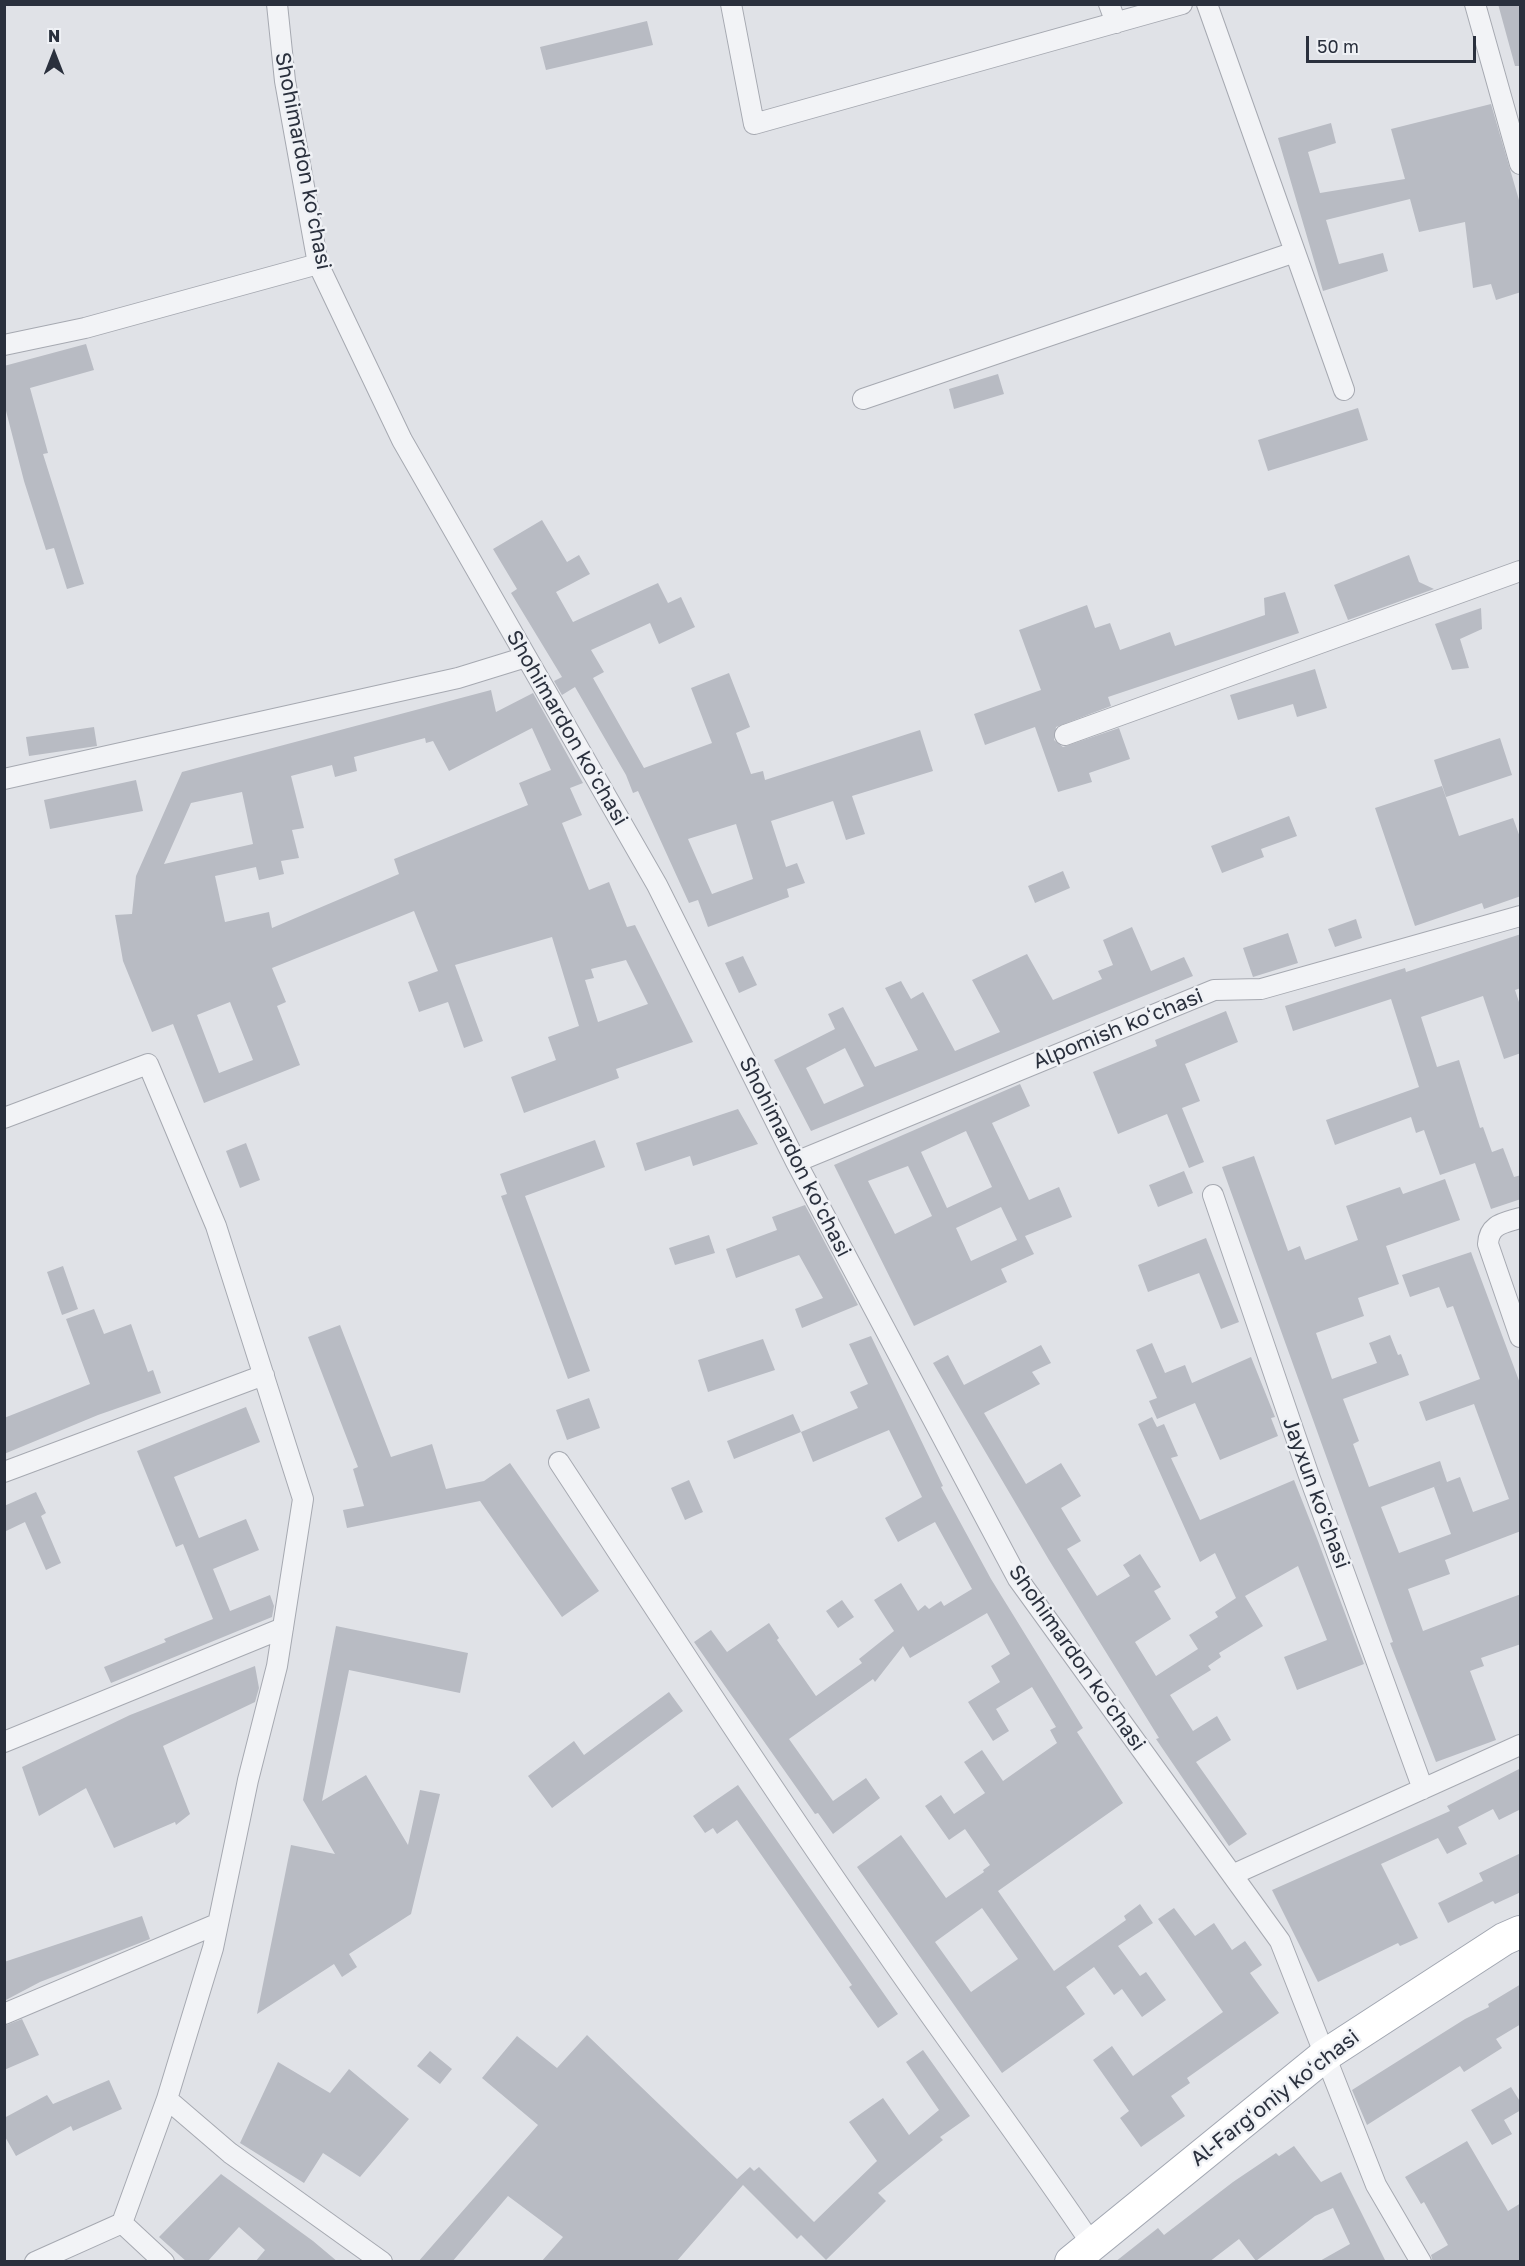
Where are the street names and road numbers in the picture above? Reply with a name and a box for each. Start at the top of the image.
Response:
street label: Shohimardon koʻchasi [270,50,336,272]
street label: Shohimardon koʻchasi [501,626,633,830]
street label: Alpomish koʻchasi [1029,983,1207,1075]
street label: Shohimardon koʻchasi [734,1053,856,1261]
street label: Jayxun koʻchasi [1277,1414,1355,1572]
street label: Shohimardon koʻchasi [1003,1560,1151,1756]
street label: Al-Fargʻoniy koʻchasi [1186,2024,1364,2172]

